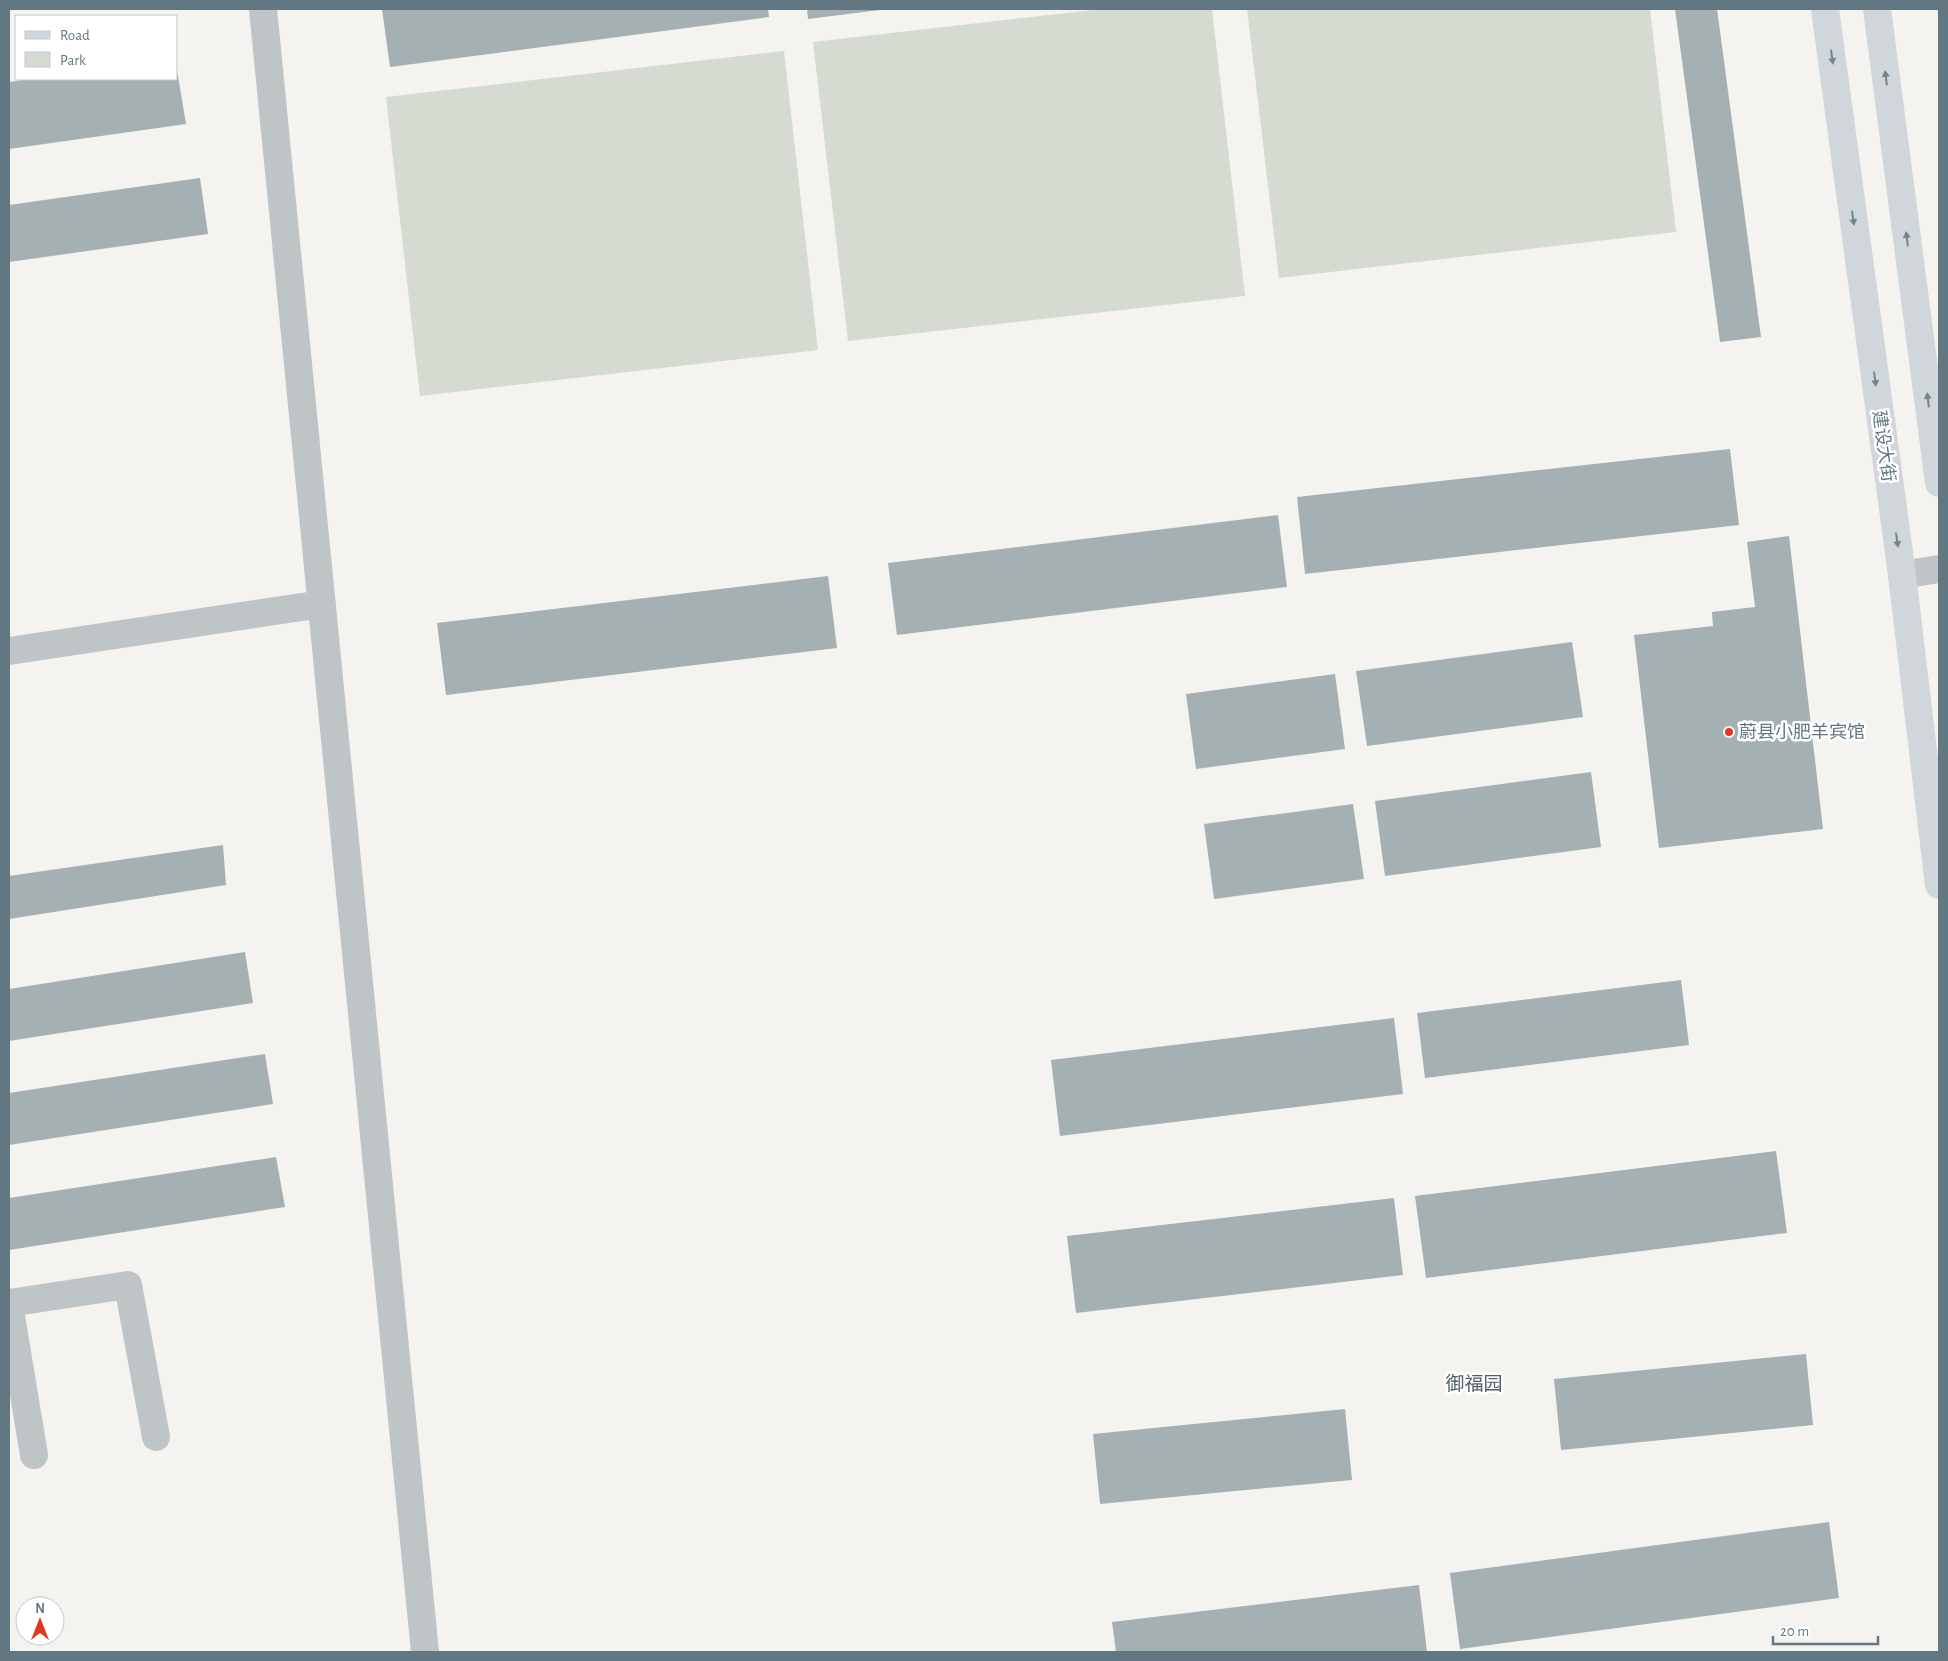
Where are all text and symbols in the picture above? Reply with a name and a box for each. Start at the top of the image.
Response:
legend [15,15,178,80]
text: Road [60,28,90,43]
one-way arrow [1828,49,1836,65]
text: Park [60,53,86,68]
one-way arrow [1882,69,1890,85]
one-way arrow [1850,210,1858,226]
one-way arrow [1903,230,1911,246]
one-way arrow [1871,371,1879,387]
one-way arrow [1924,391,1932,407]
street label: 建设大街 [1869,409,1899,483]
one-way arrow [1893,533,1901,549]
place label: 蔚县小肥羊宾馆 [1739,722,1865,742]
marker: 蔚县小肥羊宾馆 [1723,726,1735,738]
district label: 御福园 [1445,1373,1503,1394]
north arrow [15,1596,65,1646]
text: N [35,1602,45,1616]
scale bar [1773,1614,1878,1646]
text: 20 m [1780,1624,1809,1639]

